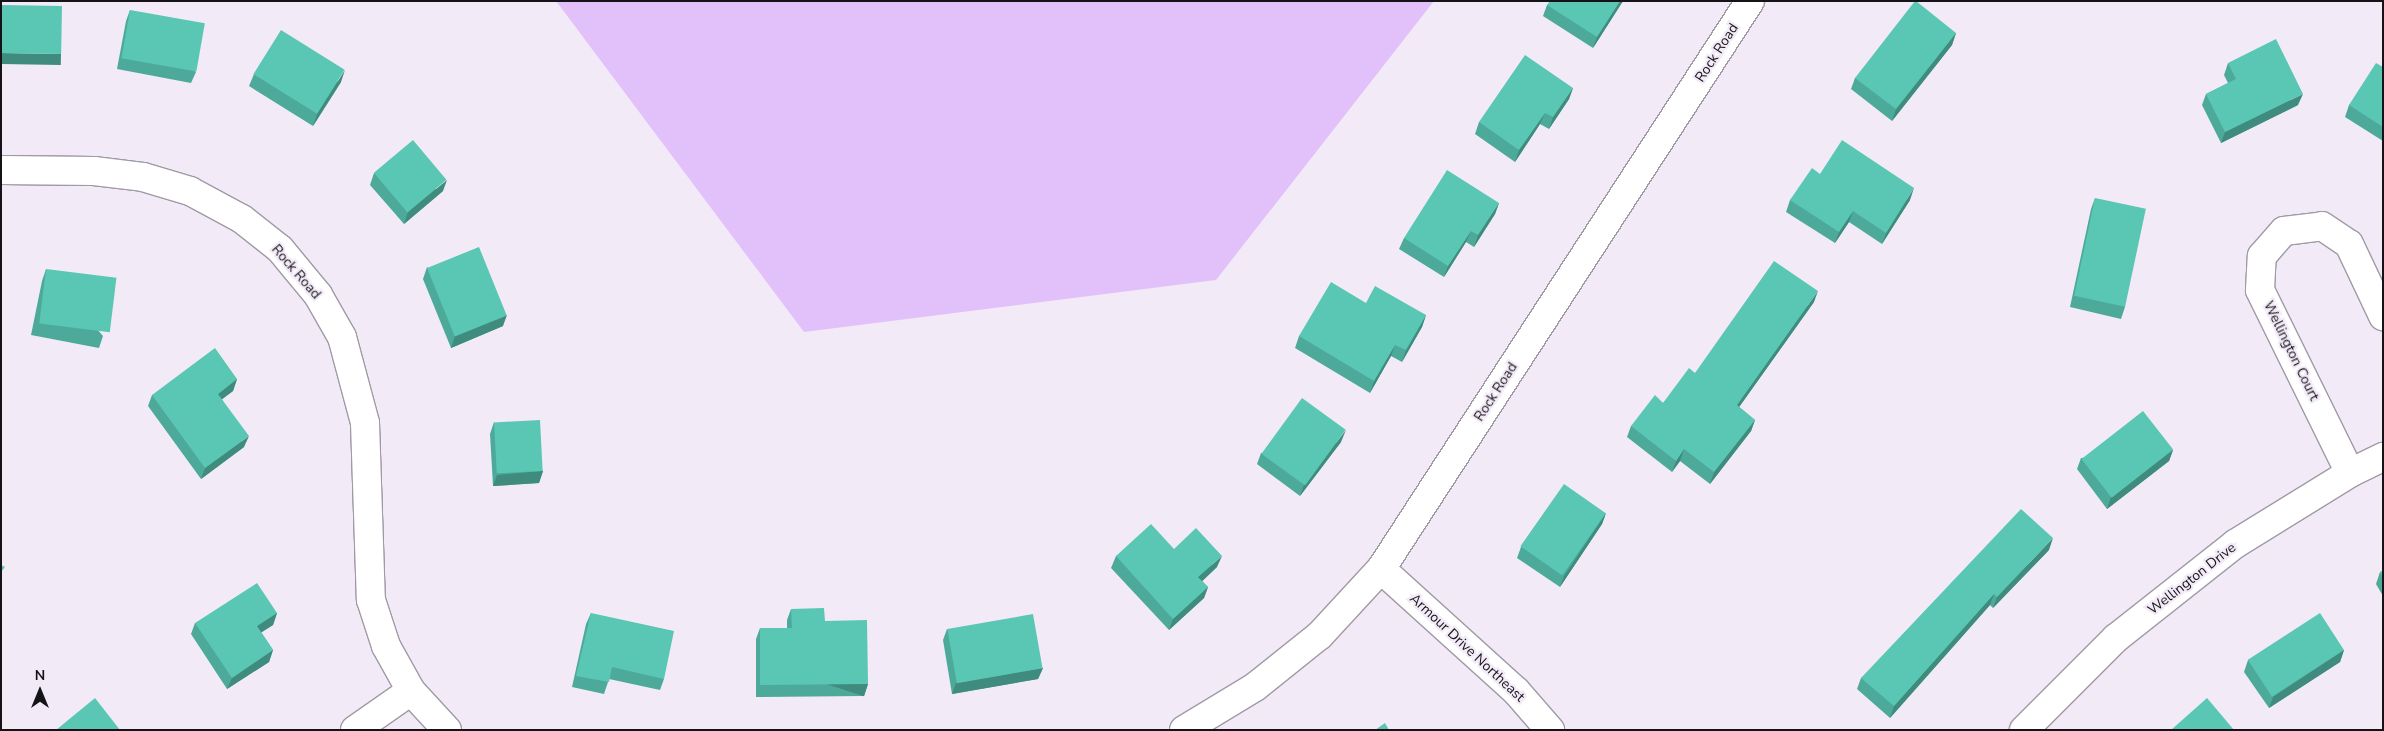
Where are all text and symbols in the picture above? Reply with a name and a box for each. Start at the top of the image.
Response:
street label: Rock Road [1692,20,1742,86]
street label: Rock Road [268,241,324,303]
street label: Wellington Court [2260,298,2322,404]
street label: Rock Road [1471,359,1521,425]
street label: Wellington Drive [2145,539,2239,619]
street label: Armour Drive Northeast [1406,590,1528,706]
north arrow [15,666,65,716]
text: N [35,666,45,685]

